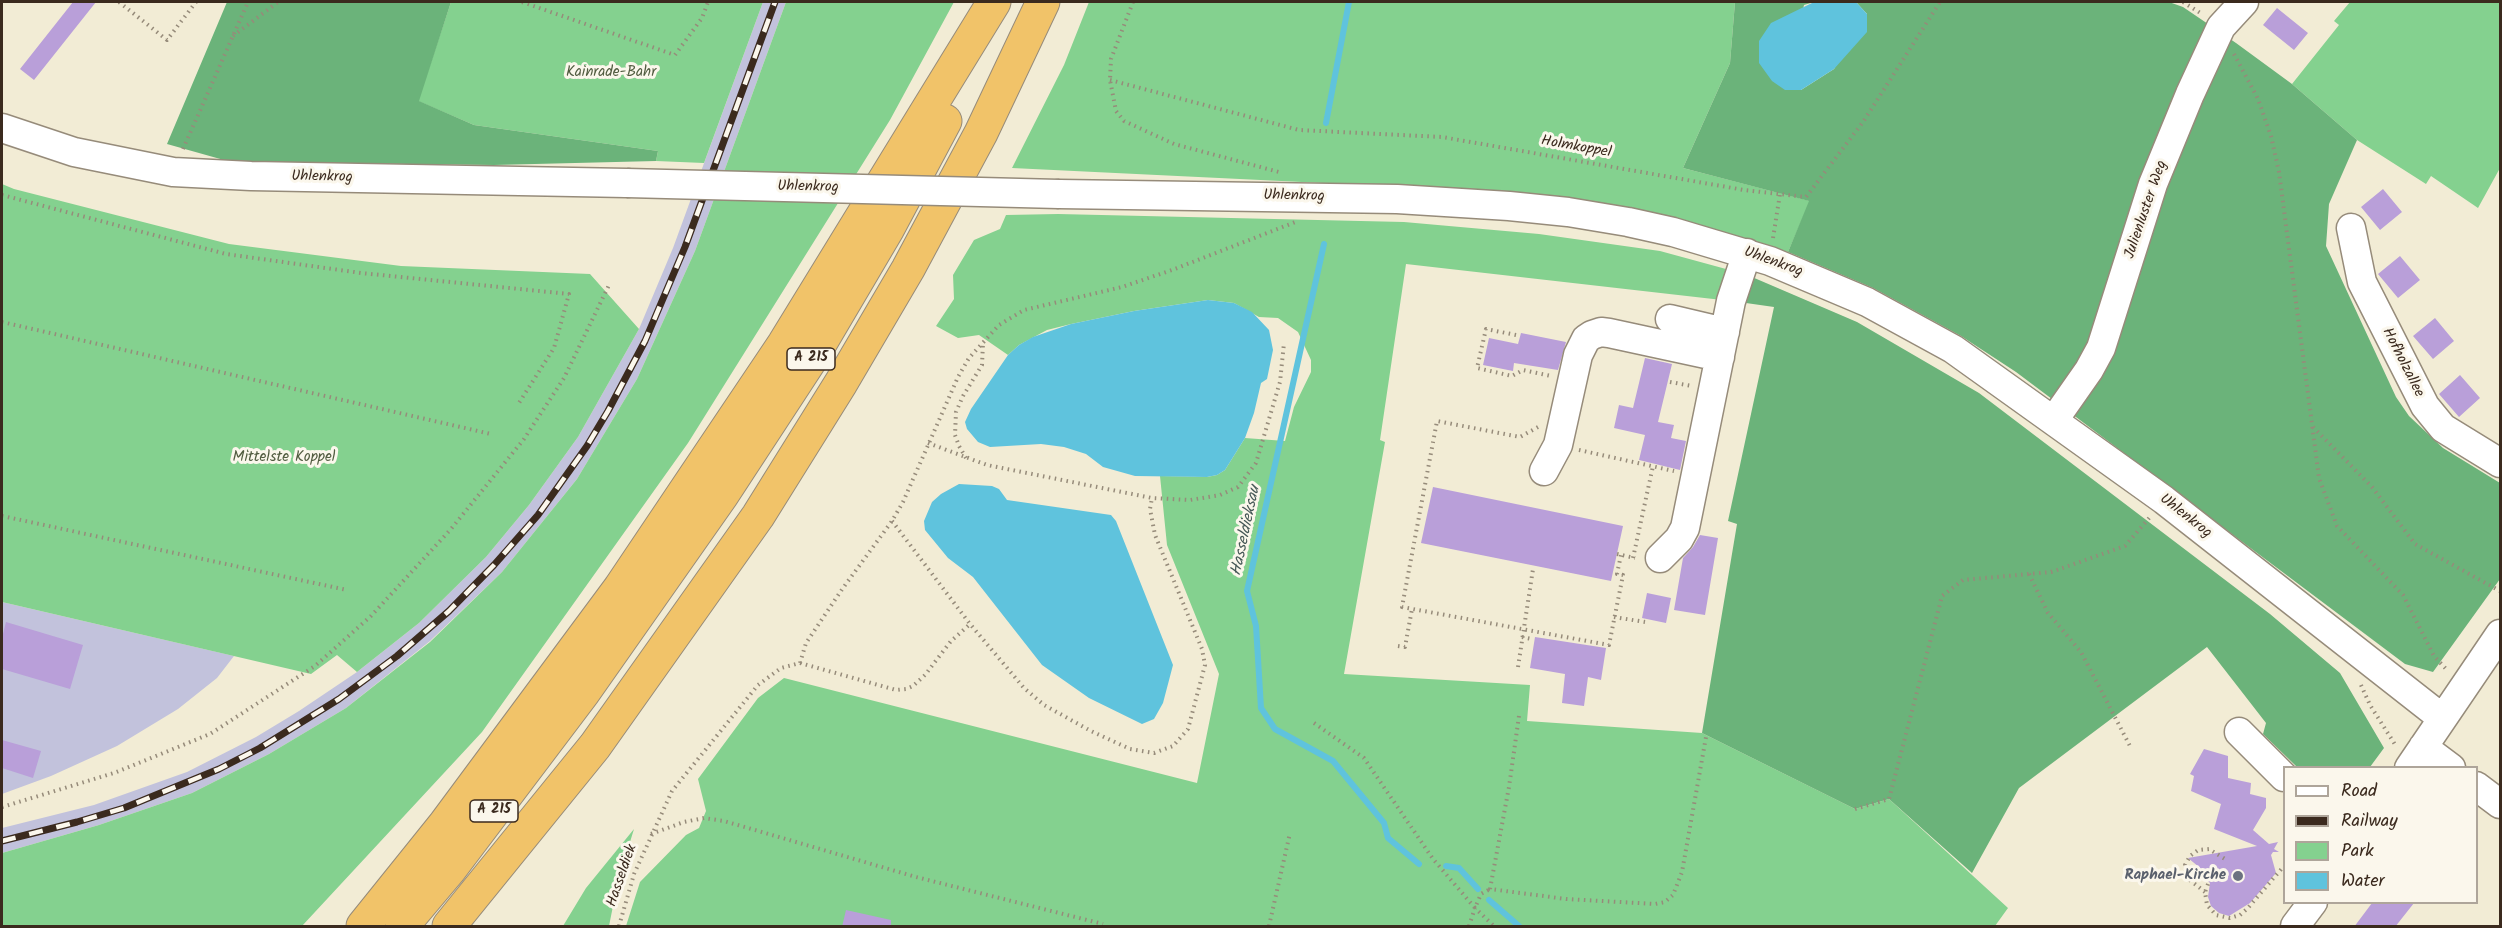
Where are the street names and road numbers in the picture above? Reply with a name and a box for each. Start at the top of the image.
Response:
street label: Holmkoppel [1539,133,1613,163]
street label: Julienluster Weg [2122,159,2172,261]
street label: Uhlenkrog [291,168,353,188]
street label: Uhlenkrog [777,178,839,198]
street label: Uhlenkrog [1263,187,1325,207]
street label: Uhlenkrog [1741,244,1805,282]
street label: Hofholzallee [2377,325,2427,401]
road number: A 215 [787,348,835,370]
street label: Uhlenkrog [2155,491,2215,543]
road number: A 215 [470,800,518,822]
street label: Hasseldiek [604,842,642,910]

